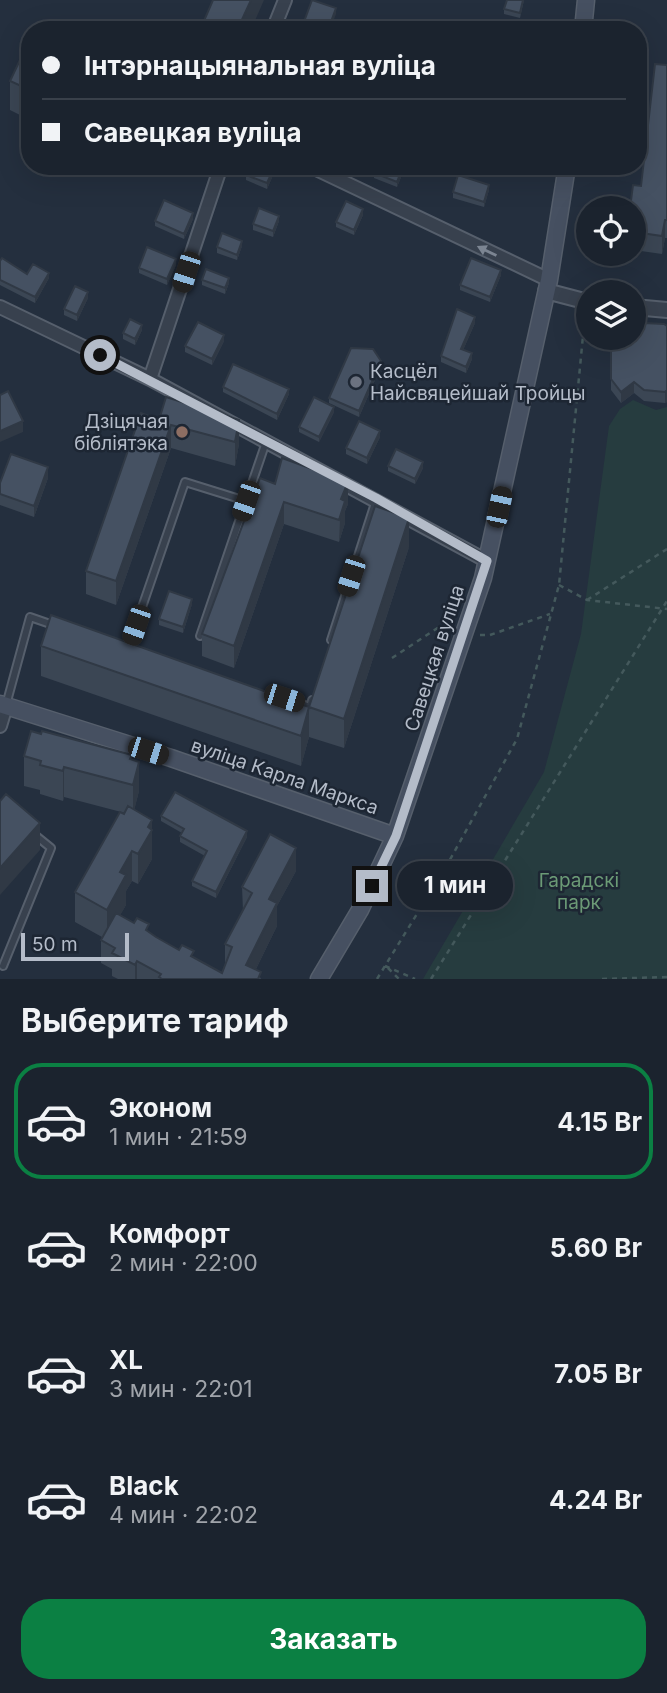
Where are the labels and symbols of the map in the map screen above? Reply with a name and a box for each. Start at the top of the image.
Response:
one-way arrow [477,245,497,256]
car [170,249,203,295]
route start [84,339,116,371]
place label: Касцёл Найсвяцейшай Тройцы [370,360,585,405]
marker: Касцёл Найсвяцейшай Тройцы [348,374,364,390]
place label: Дзіцячая бібліятэка [74,410,168,455]
marker: Дзіцячая бібліятэка [174,424,190,440]
car [230,478,263,524]
car [485,484,514,530]
car [335,553,368,599]
street label: Савецкая вуліца [400,582,469,734]
car [120,602,153,648]
car [261,682,308,714]
street label: вуліца Карла Маркса [188,734,381,819]
car [125,735,172,767]
callout: 1 мин [396,862,512,910]
park label: Гарадскі парк [539,869,619,914]
route end [356,870,388,902]
scale bar [21,930,130,962]

